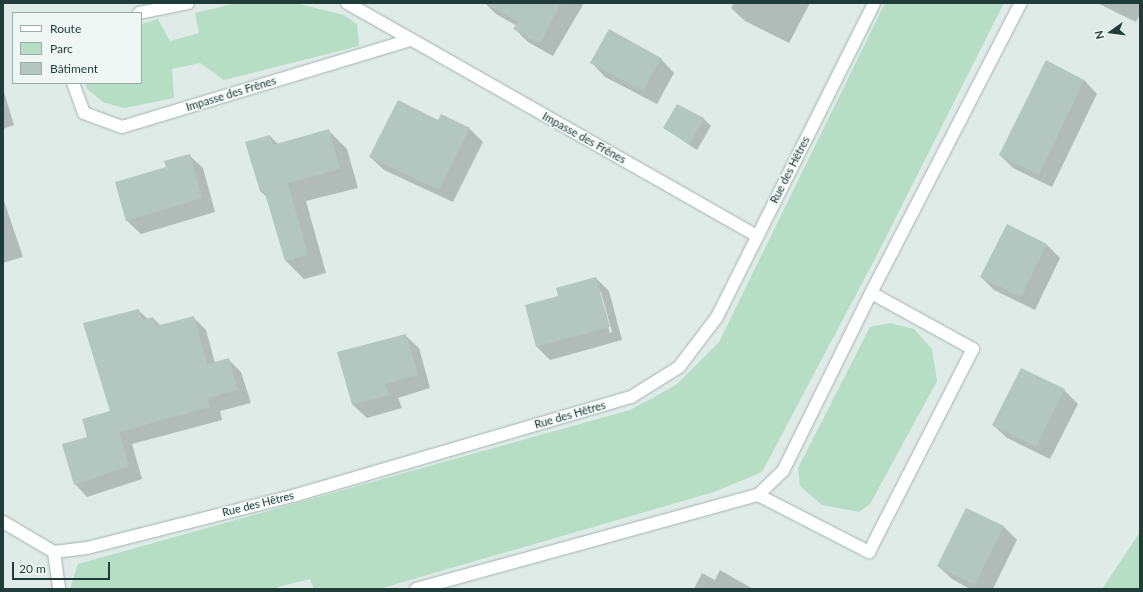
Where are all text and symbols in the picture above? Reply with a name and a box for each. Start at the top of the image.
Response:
legend [12,12,142,84]
north arrow [1091,12,1131,52]
text: Route [50,21,81,36]
text: N [1092,29,1106,41]
text: Parc [50,41,73,56]
text: Bâtiment [50,61,98,76]
street label: Impasse des Frênes [184,74,278,114]
street label: Impasse des Frênes [540,110,628,166]
street label: Rue des Hêtres [767,134,813,206]
street label: Rue des Hêtres [533,399,607,431]
street label: Rue des Hêtres [221,489,295,519]
scale bar [14,554,112,580]
text: 20 m [19,561,46,576]

